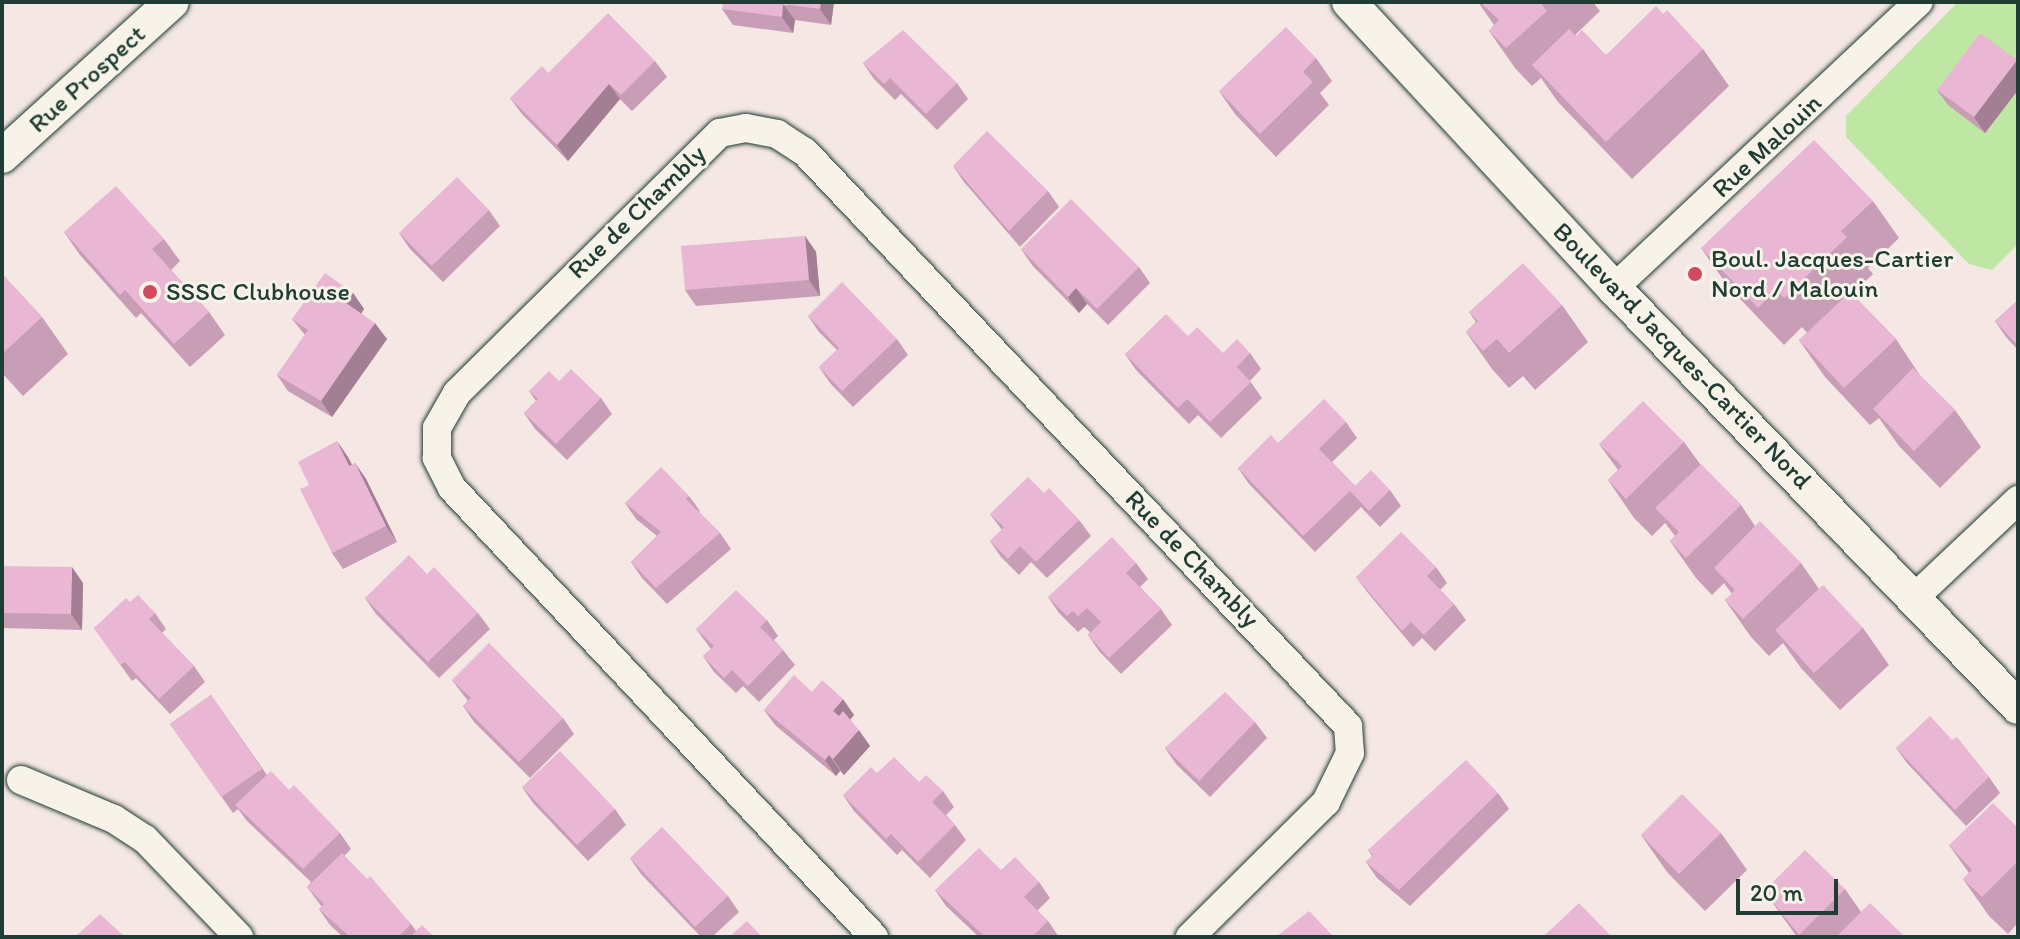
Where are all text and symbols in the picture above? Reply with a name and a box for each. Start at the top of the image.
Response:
street label: Rue Prospect [22,18,152,140]
street label: Rue Malouin [1706,88,1828,204]
street label: Rue de Chambly [562,139,712,285]
street label: Boulevard Jacques-Cartier Nord [1545,215,1819,497]
place label: Boul. Jacques-Cartier Nord / Malouin [1711,243,1955,304]
marker: Boul. Jacques-Cartier Nord / Malouin [1686,265,1704,283]
place label: SSSC Clubhouse [166,276,350,308]
marker: SSSC Clubhouse [141,283,159,301]
street label: Rue de Chambly [1119,484,1265,634]
scale bar [1740,863,1842,913]
text: 20 m [1750,878,1803,907]

